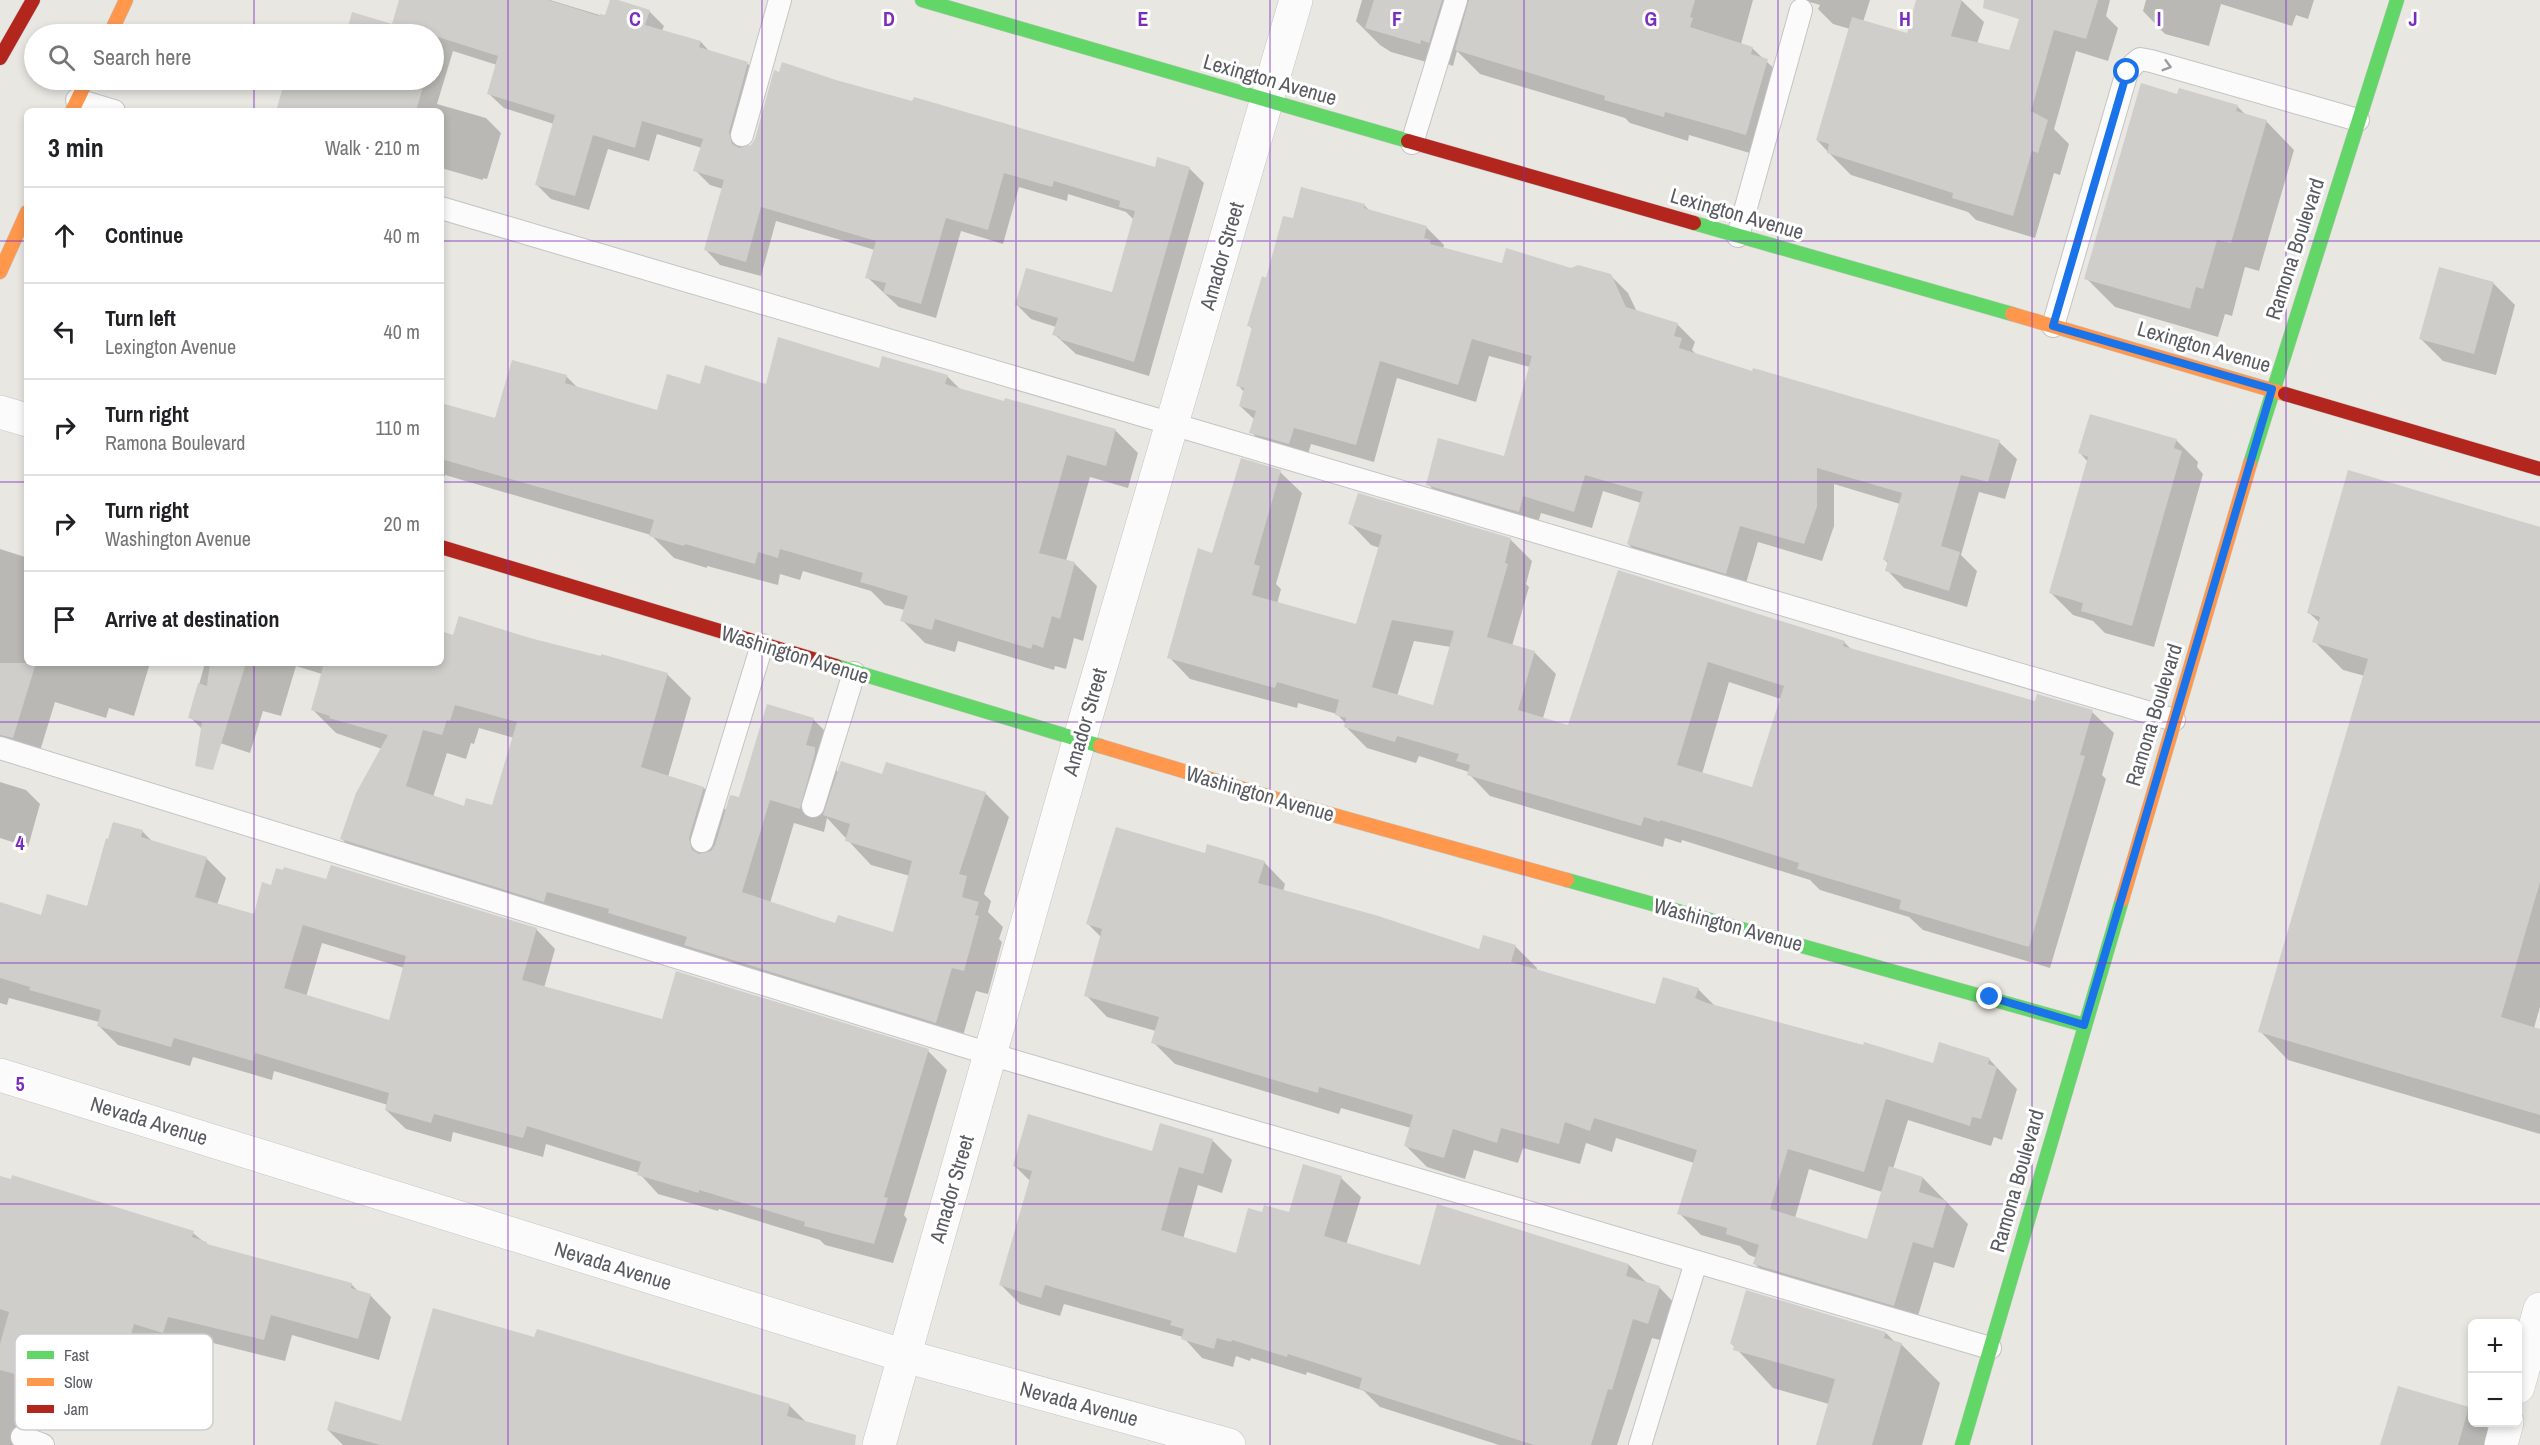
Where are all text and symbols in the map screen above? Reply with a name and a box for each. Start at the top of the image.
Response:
text: C [629,5,641,32]
text: D [883,5,895,32]
text: E [1138,5,1149,32]
text: F [1392,5,1402,32]
text: G [1645,5,1657,32]
text: H [1899,5,1911,32]
text: I [2157,5,2161,32]
text: J [2408,5,2418,32]
search box [24,24,444,90]
icon: search [45,41,78,74]
text: Search here [93,42,191,72]
street label: Lexington Avenue [1200,47,1340,112]
route start [2113,58,2139,84]
one-way arrow [2161,59,2172,71]
text: 3 min [48,130,104,165]
text: Walk · 210 m [325,134,420,161]
street label: Ramona Boulevard [2258,174,2331,323]
street label: Lexington Avenue [1667,181,1807,246]
street label: Amador Street [1192,198,1251,314]
icon: ahead [48,219,81,252]
text: Continue [105,220,183,250]
text: 40 m [384,222,420,249]
text: Turn left [105,303,176,333]
street label: Lexington Avenue [2134,314,2274,379]
icon: left [48,315,81,348]
text: 40 m [384,318,420,345]
text: Lexington Avenue [105,333,236,360]
text: Turn right [105,399,189,429]
icon: right [48,411,81,444]
text: 110 m [376,414,420,441]
text: Ramona Boulevard [105,429,245,456]
text: Turn right [105,495,189,525]
icon: right [48,507,81,540]
text: 20 m [384,510,420,537]
text: Washington Avenue [105,525,251,552]
icon: arrive [48,603,81,636]
text: Arrive at destination [105,604,279,634]
street label: Washington Avenue [718,618,873,691]
street label: Ramona Boulevard [2118,640,2189,790]
street label: Amador Street [1055,664,1114,780]
street label: Washington Avenue [1182,758,1338,829]
text: 4 [15,829,25,856]
street label: Washington Avenue [1650,891,1806,958]
route end [1976,983,2002,1009]
text: 5 [15,1070,25,1097]
street label: Nevada Avenue [87,1089,211,1152]
street label: Ramona Boulevard [1982,1106,2051,1256]
street label: Amador Street [922,1131,981,1247]
street label: Nevada Avenue [551,1234,675,1297]
map controls [2468,1319,2522,1427]
button: + [2468,1319,2522,1373]
legend [15,1334,213,1430]
text: Fast [64,1344,89,1366]
text: Slow [64,1371,93,1393]
button: − [2468,1373,2522,1427]
street label: Nevada Avenue [1017,1374,1141,1433]
text: Jam [64,1398,89,1420]

